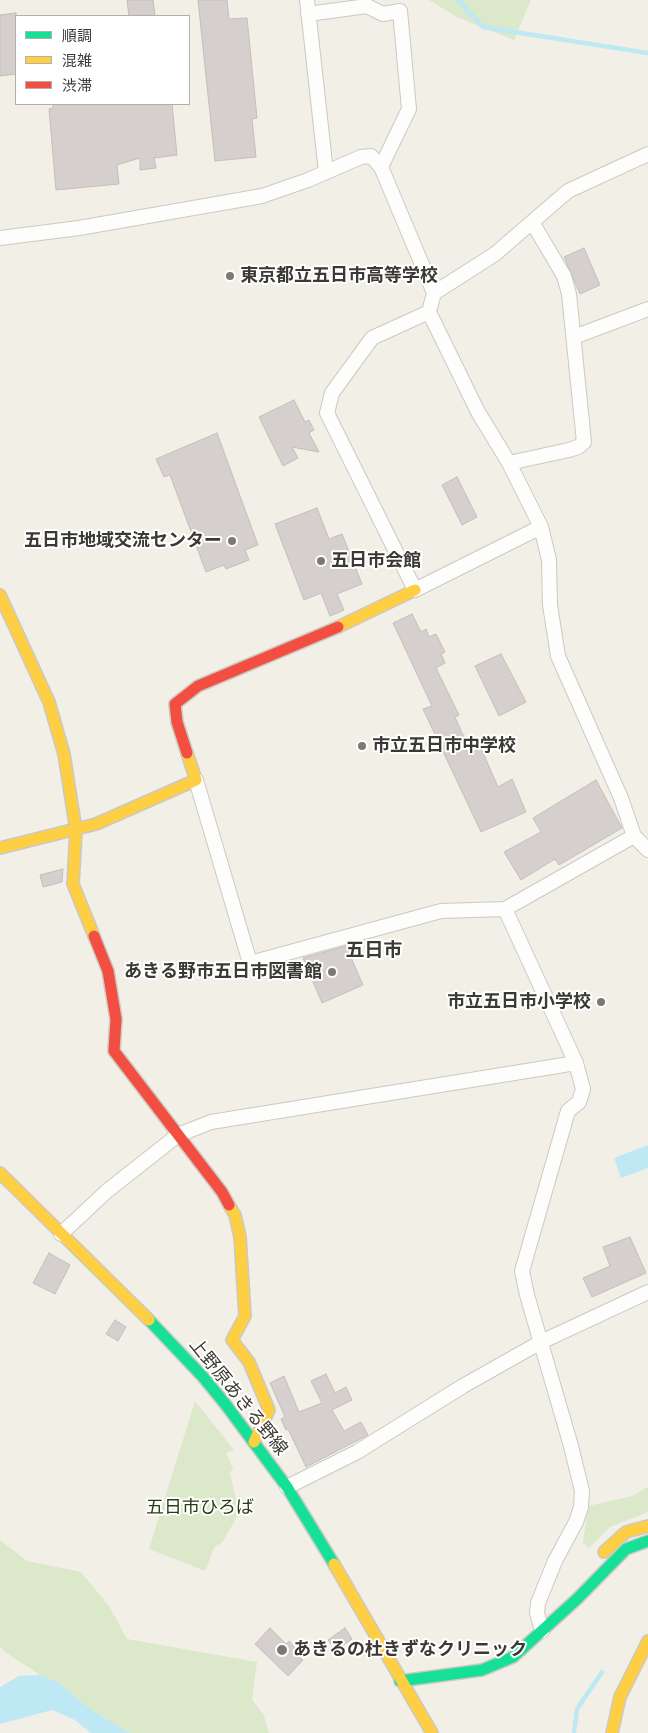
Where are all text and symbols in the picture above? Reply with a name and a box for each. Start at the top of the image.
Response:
legend [15,15,190,105]
text: 順調 [62,27,92,45]
text: 混雑 [62,52,92,70]
text: 渋滞 [62,77,92,95]
place label: 東京都立五日市高等学校 [240,265,438,287]
marker: 東京都立五日市高等学校 [224,270,236,282]
place label: 五日市地域交流センター [24,530,222,552]
marker: 五日市地域交流センター [226,535,238,547]
place label: 五日市会館 [331,550,421,572]
marker: 五日市会館 [315,555,327,567]
place label: 市立五日市中学校 [372,735,516,757]
marker: 市立五日市中学校 [356,740,368,752]
district label: 五日市 [346,940,402,962]
place label: あきる野市五日市図書館 [124,961,322,983]
marker: あきる野市五日市図書館 [326,966,338,978]
place label: 市立五日市小学校 [447,991,591,1013]
marker: 市立五日市小学校 [595,996,607,1008]
street label: 上野原あきる野線 [184,1334,292,1460]
park label: 五日市ひろば [146,1497,254,1519]
place label: あきるの杜きずなクリニック [293,1639,527,1661]
marker: あきるの杜きずなクリニック [275,1643,289,1657]

